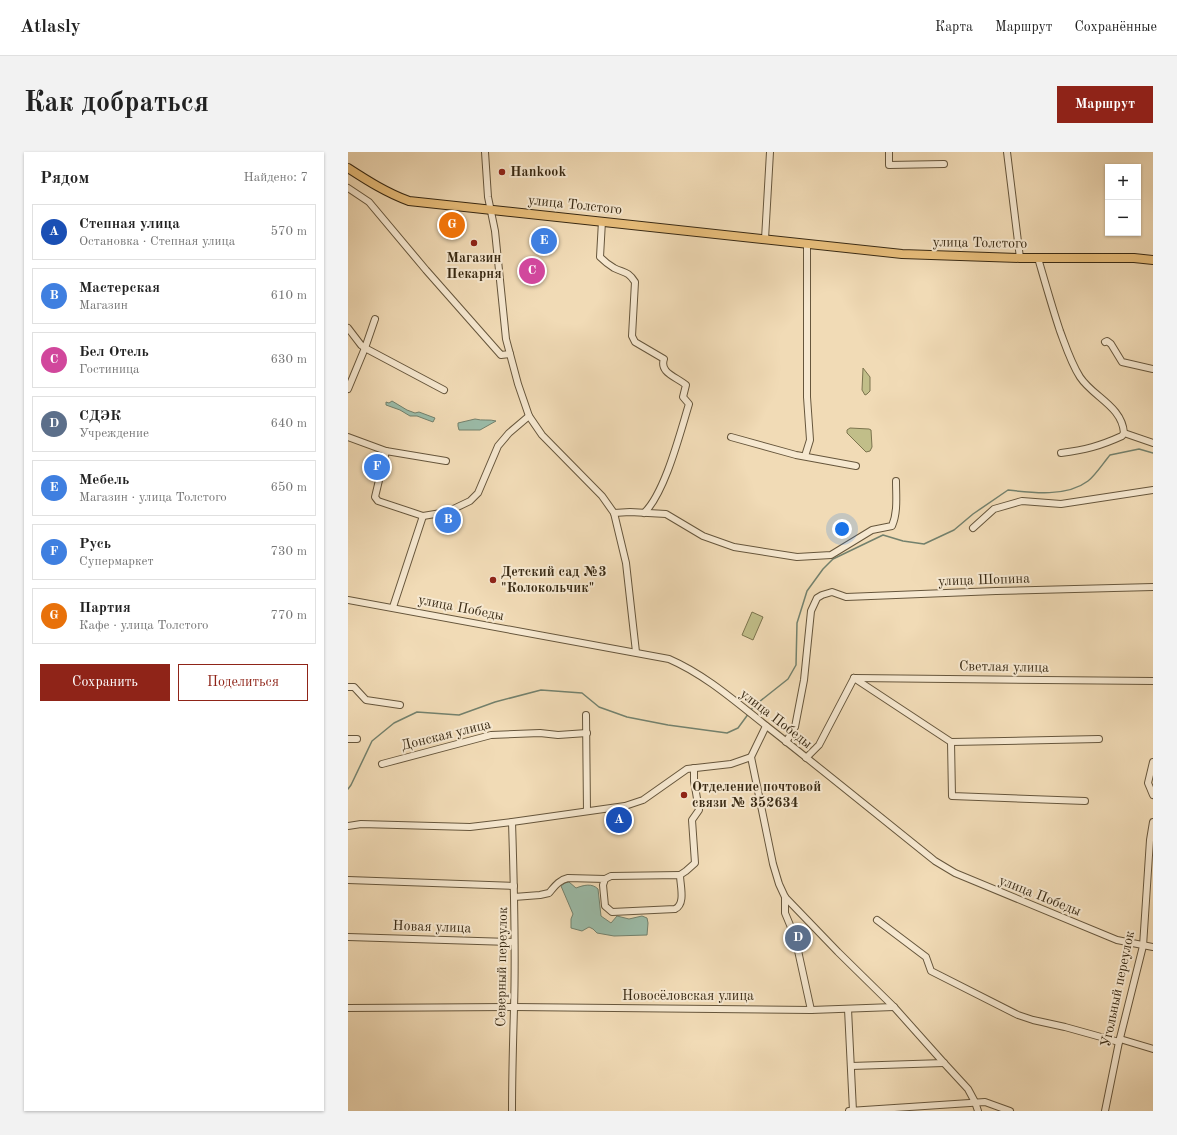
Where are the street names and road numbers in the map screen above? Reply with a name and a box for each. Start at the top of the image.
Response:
street label: улица Толстого [527,193,623,217]
street label: улица Толстого [933,235,1028,251]
street label: улица Шопина [938,571,1030,589]
street label: улица Победы [417,593,505,623]
street label: Светлая улица [959,659,1049,675]
street label: улица Победы [737,687,815,751]
street label: Донская улица [400,717,492,753]
street label: улица Победы [997,873,1083,919]
street label: Северный переулок [494,907,510,1027]
street label: Новая улица [392,919,472,935]
street label: Угольный переулок [1099,930,1137,1048]
street label: Новосёловская улица [622,989,754,1003]

